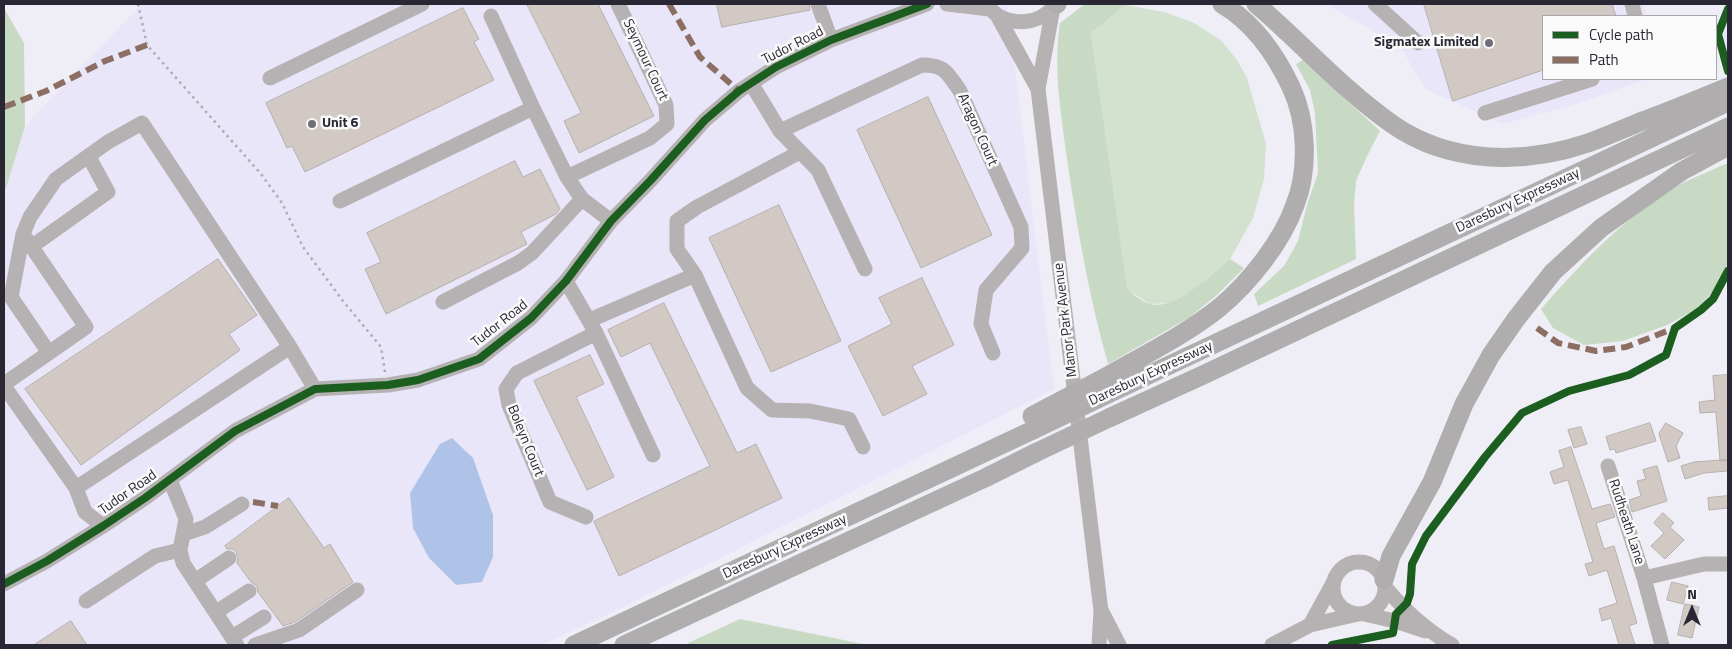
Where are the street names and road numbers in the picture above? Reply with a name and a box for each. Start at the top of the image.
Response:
street label: Seymour Court [619,17,671,103]
street label: Tudor Road [760,23,826,69]
street label: Aragon Court [954,91,1000,169]
street label: Daresbury Expressway [1454,165,1582,237]
street label: Manor Park Avenue [1051,262,1081,378]
street label: Tudor Road [469,297,531,351]
street label: Daresbury Expressway [1087,338,1215,410]
street label: Boleyn Court [503,403,547,479]
street label: Tudor Road [96,467,160,519]
street label: Rudheath Lane [1604,477,1648,567]
street label: Daresbury Expressway [721,511,849,583]

